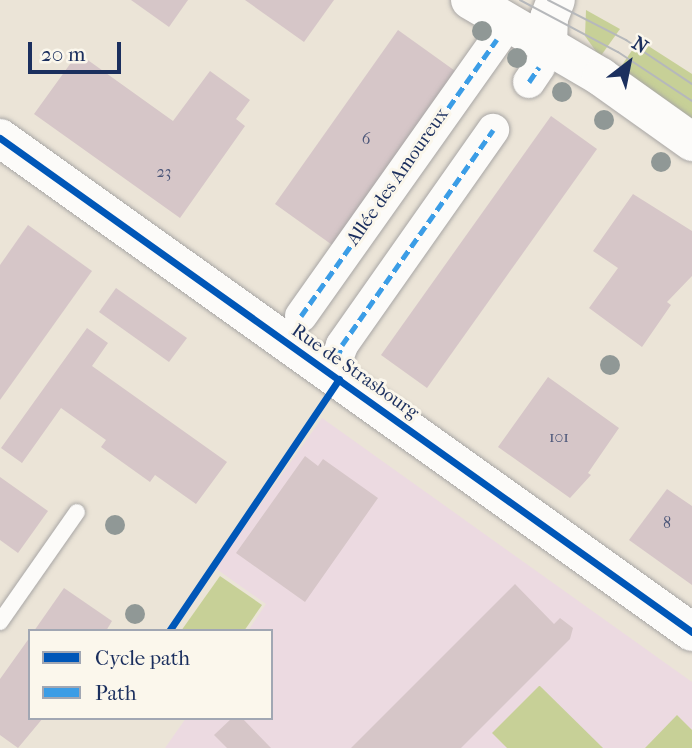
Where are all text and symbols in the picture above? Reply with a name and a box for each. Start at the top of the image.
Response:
scale bar [32,28,124,72]
north arrow [594,28,664,98]
text: N [628,32,652,58]
text: 20 m [41,42,85,66]
street label: Allée des Amoureux [342,104,454,250]
house number: 6 [362,129,370,149]
house number: 23 [157,162,171,182]
street label: Rue de Strasbourg [287,320,423,424]
house number: 101 [549,427,569,447]
house number: 8 [663,513,671,533]
legend [28,629,273,720]
text: Cycle path [95,646,190,670]
text: Path [95,681,136,705]

